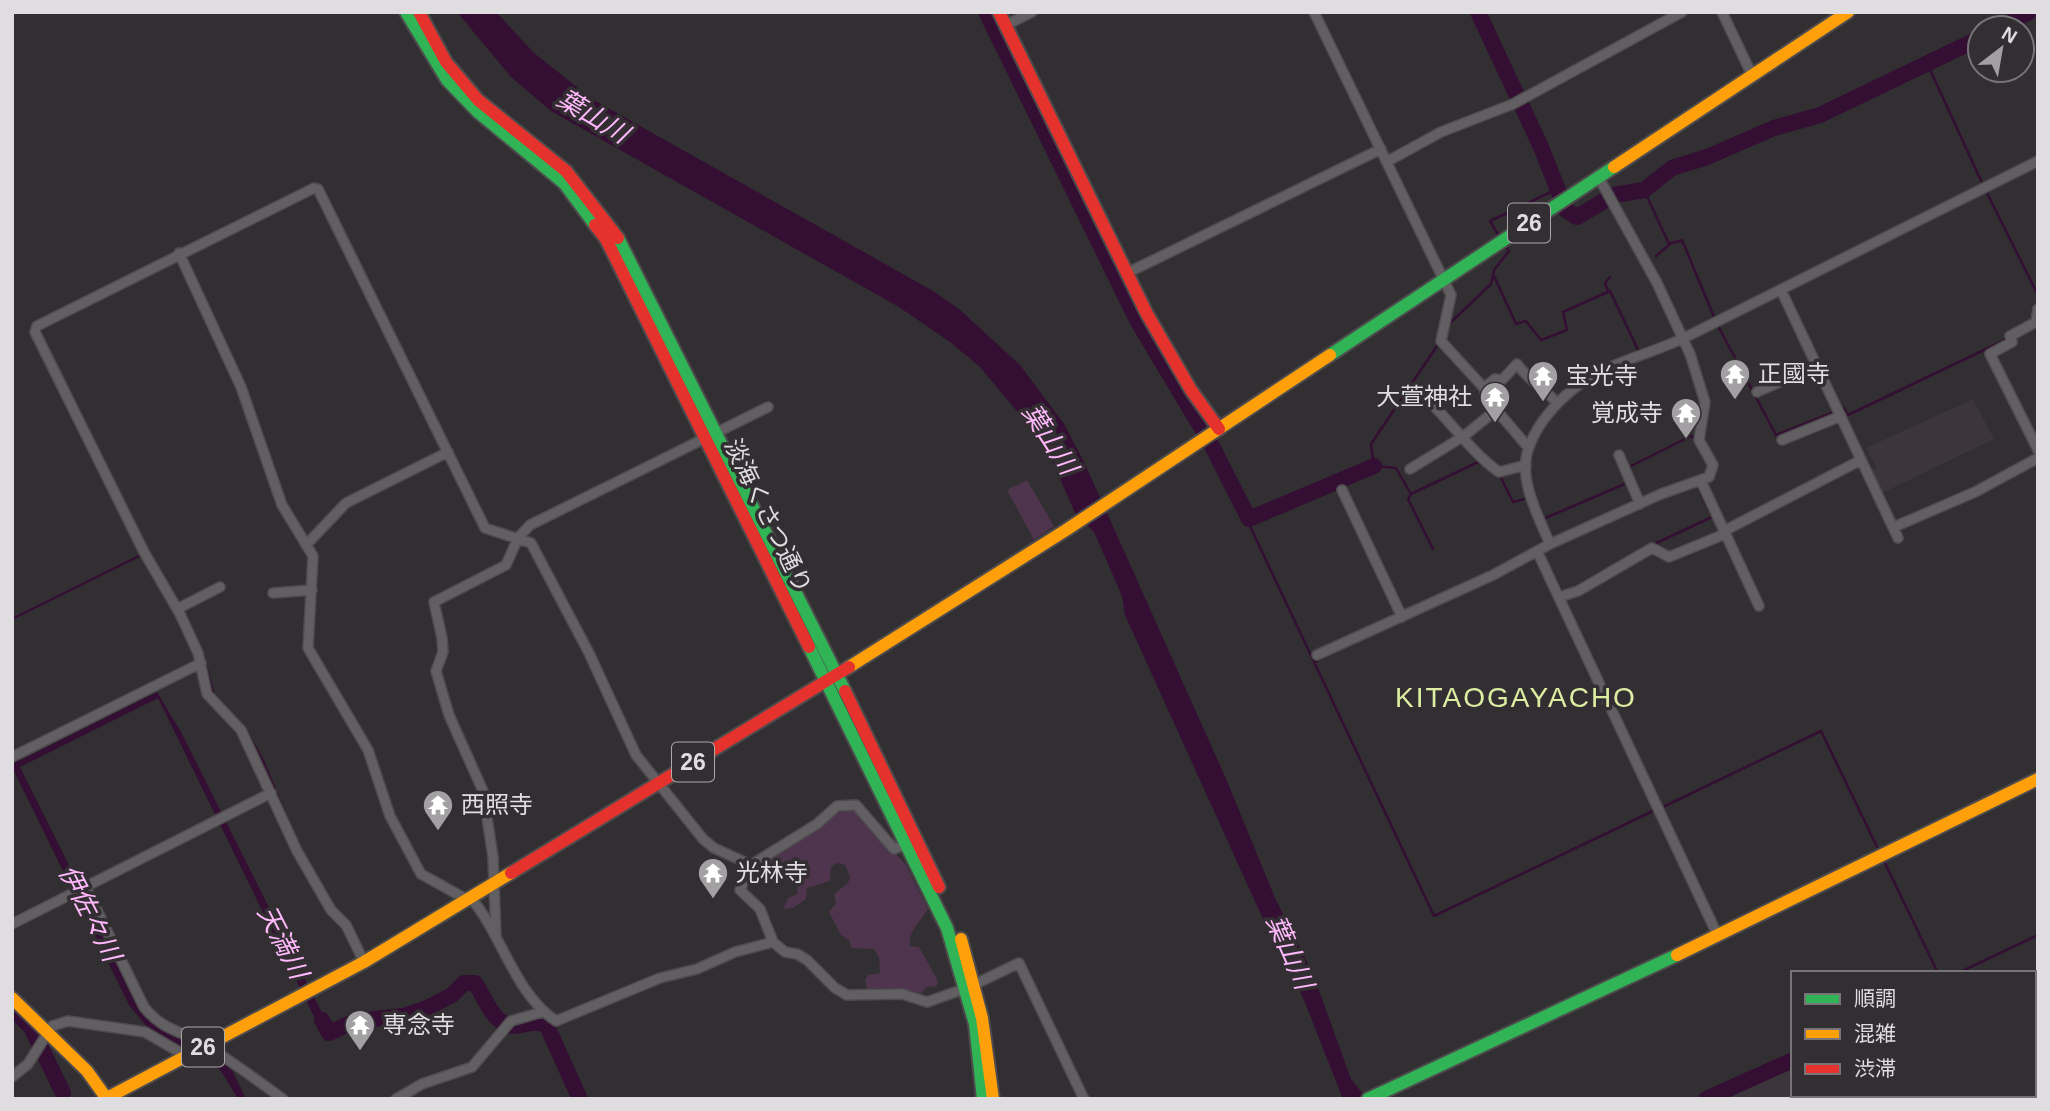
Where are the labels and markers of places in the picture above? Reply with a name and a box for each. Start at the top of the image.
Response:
temple icon: 正國寺 [1718,357,1752,401]
temple icon: 宝光寺 [1526,359,1560,403]
place label: 正國寺 [1758,360,1830,387]
place label: 宝光寺 [1566,362,1638,389]
temple icon: 大萱神社 [1478,380,1512,424]
place label: 大萱神社 [1376,383,1472,410]
temple icon: 覚成寺 [1669,396,1703,440]
place label: 覚成寺 [1591,399,1663,426]
temple icon: 西照寺 [421,788,455,832]
place label: 西照寺 [461,791,533,818]
temple icon: 光林寺 [696,856,730,900]
place label: 光林寺 [736,859,808,886]
temple icon: 専念寺 [343,1008,377,1052]
place label: 専念寺 [383,1011,455,1038]

